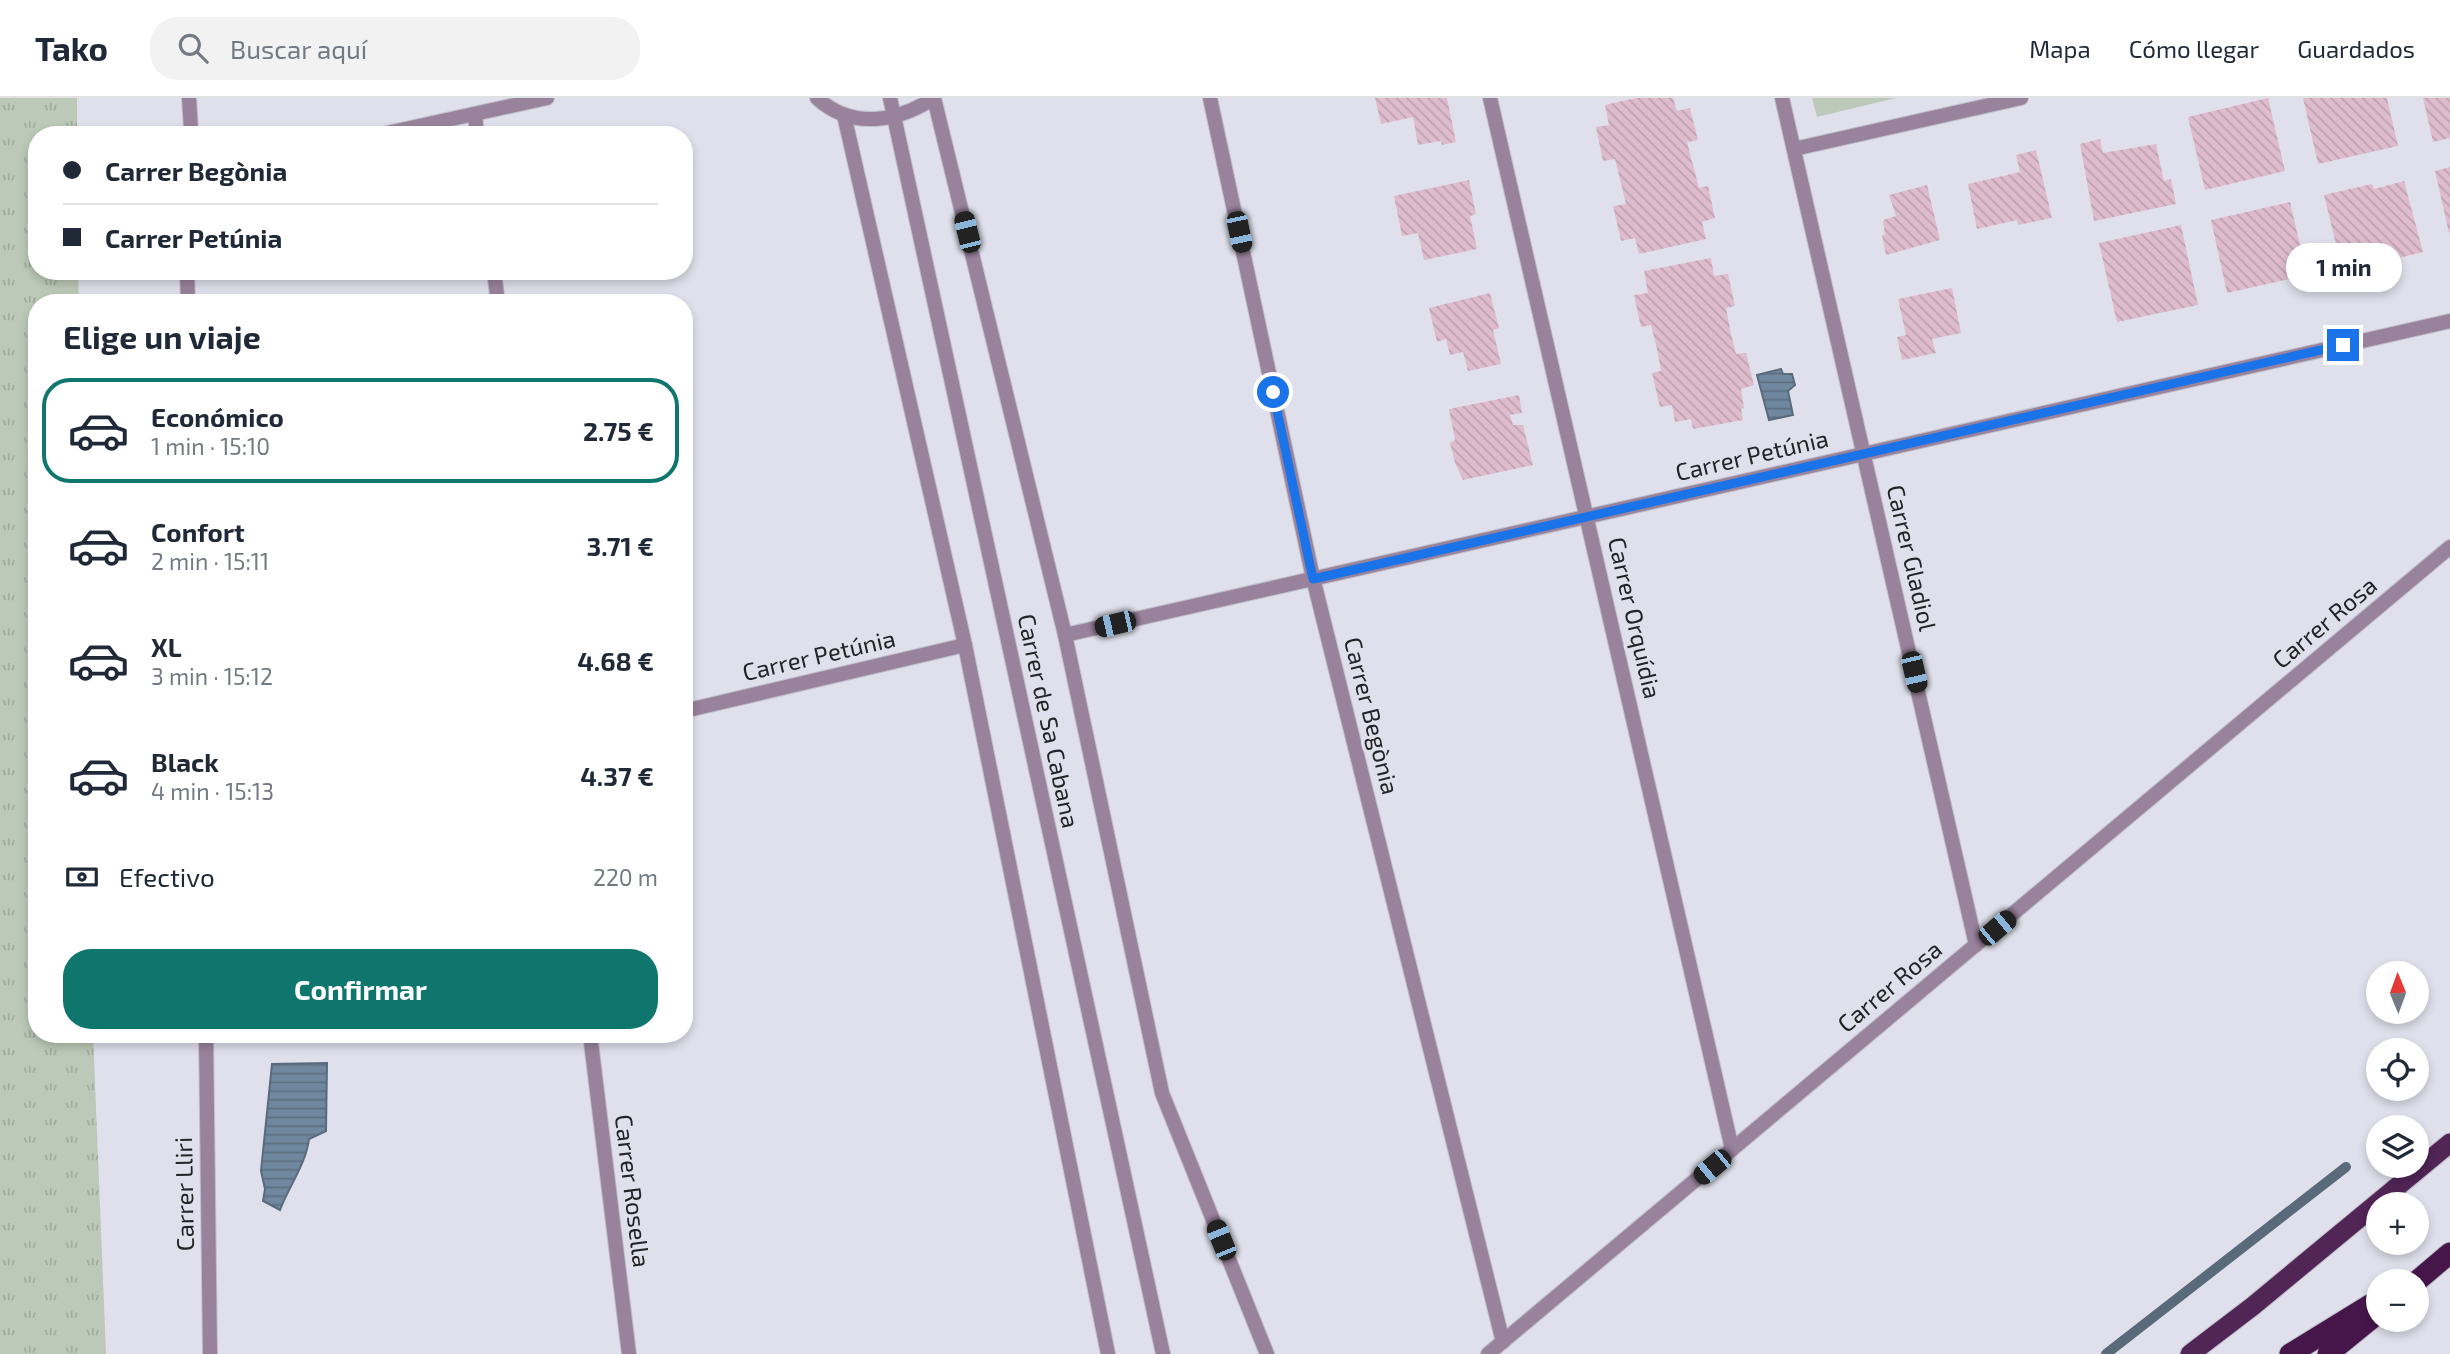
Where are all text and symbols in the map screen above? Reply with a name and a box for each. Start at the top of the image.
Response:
search box [150,17,640,80]
text: Tako [35,28,108,68]
icon: search [174,29,212,67]
text: Buscar aquí [230,33,367,64]
text: Mapa [2029,34,2091,63]
text: Cómo llegar [2129,34,2259,63]
text: Guardados [2297,34,2415,63]
text: Carrer Begònia [105,155,287,186]
car [952,209,983,255]
car [1225,209,1254,255]
text: Carrer Petúnia [105,222,282,253]
callout: 1 min [2285,244,2401,292]
text: 1 min [2316,253,2372,281]
text: Elige un viaje [63,317,261,355]
route end [2327,329,2359,361]
route start [1257,376,1289,408]
icon: car [67,399,130,462]
text: Económico [151,401,284,432]
text: 2.75 € [583,415,654,446]
street label: Carrer Petúnia [1672,423,1831,486]
text: 1 min · 15:10 [151,432,270,460]
street label: Carrer Gladiol [1882,482,1943,634]
icon: car [67,514,130,577]
text: Confort [151,516,245,547]
text: 3.71 € [586,530,654,561]
street label: Carrer Orquídia [1603,534,1668,701]
text: 2 min · 15:11 [151,547,269,575]
street label: Carrer Rosa [2266,570,2382,674]
car [1093,609,1138,639]
street label: Carrer de Sa Cabana [1013,611,1086,830]
street label: Carrer Petúnia [739,623,898,686]
icon: car [67,629,130,692]
text: XL [151,631,182,662]
street label: Carrer Begònia [1339,634,1406,797]
text: 4.68 € [577,645,654,676]
car [1900,649,1929,695]
text: 3 min · 15:12 [151,662,273,690]
icon: car [67,744,130,807]
text: Black [151,746,219,777]
text: 4.37 € [580,760,654,791]
text: 4 min · 15:13 [151,777,274,805]
icon: cash [63,858,101,896]
text: Efectivo [119,861,215,892]
text: 220 m [593,863,658,891]
car [1975,906,2020,950]
street label: Carrer Rosa [1831,934,1947,1038]
button: Confirmar [63,949,658,1029]
north arrow [2366,961,2429,1024]
map controls [2366,961,2429,1332]
button: locate [2366,1038,2429,1101]
street label: Carrer Rosella [610,1113,657,1269]
button: layers [2366,1115,2429,1178]
street label: Carrer Lliri [168,1137,199,1251]
car [1690,1145,1735,1189]
button: + [2366,1192,2429,1255]
car [1204,1217,1239,1263]
button: − [2366,1269,2429,1332]

